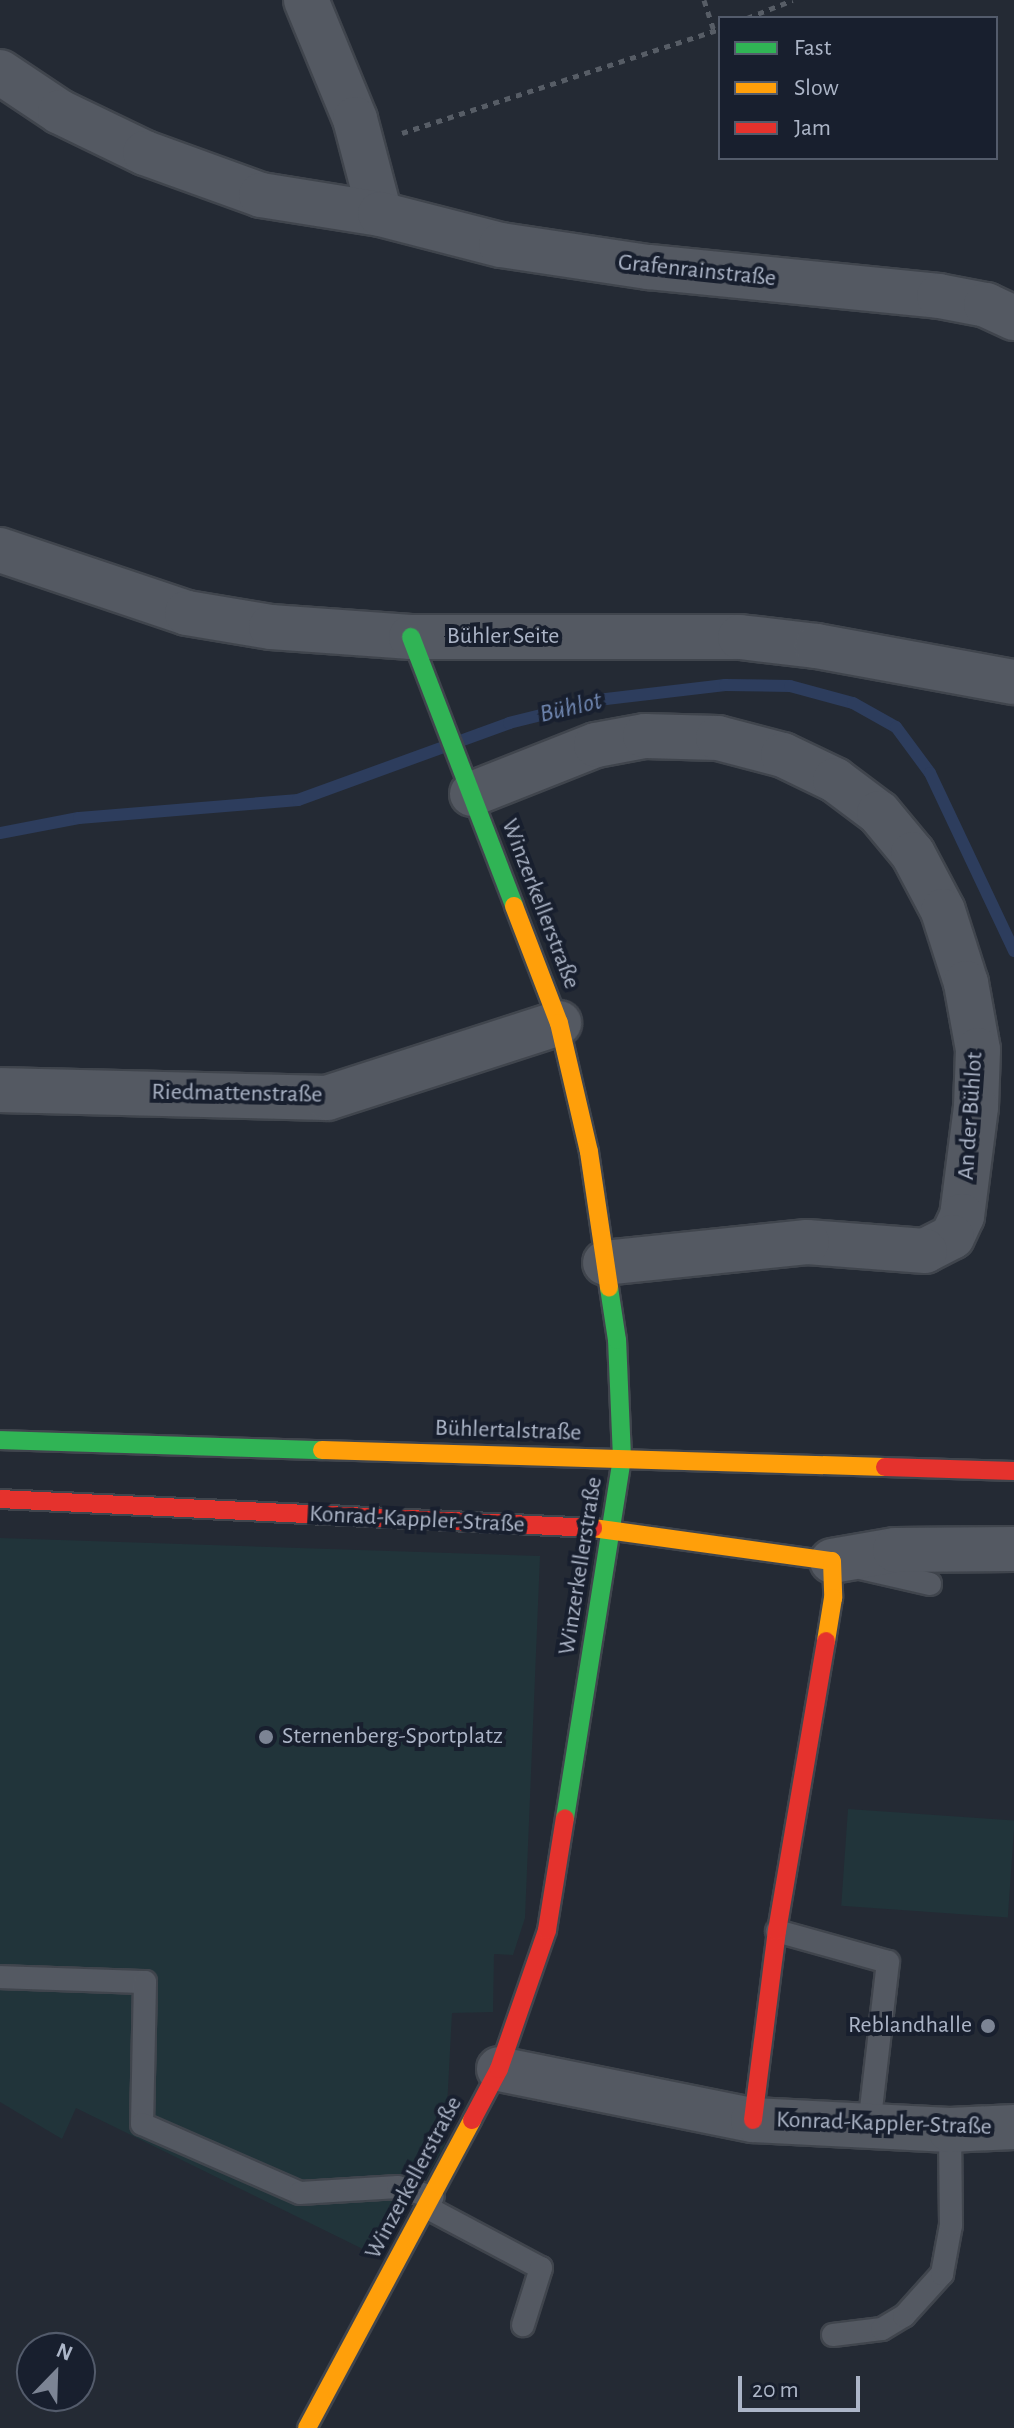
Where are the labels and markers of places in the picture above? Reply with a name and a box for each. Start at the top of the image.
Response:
place label: Sternenberg-Sportplatz [282,1723,503,1751]
marker: Sternenberg-Sportplatz [257,1728,275,1746]
place label: Reblandhalle [848,2012,972,2040]
marker: Reblandhalle [979,2017,997,2035]

